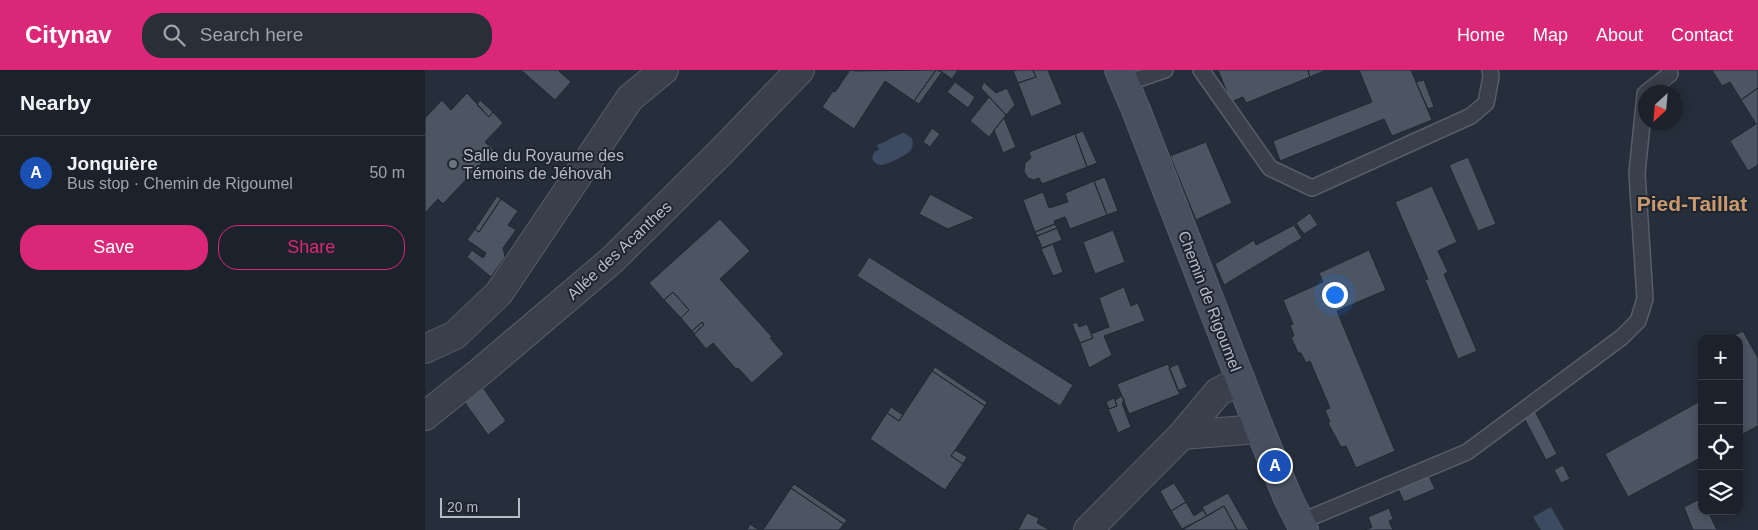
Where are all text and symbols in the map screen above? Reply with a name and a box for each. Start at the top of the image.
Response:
search box [142,13,492,58]
text: Citynav [25,21,112,48]
icon: search [160,21,188,49]
text: Search here [200,24,303,45]
text: Home [1457,25,1505,45]
text: Map [1533,25,1568,45]
text: About [1596,25,1643,45]
text: Contact [1671,25,1733,45]
north arrow [1638,85,1683,130]
text: Nearby [20,91,91,114]
place label: Salle du Royaume des Témoins de Jéhovah [463,147,624,182]
text: Jonquière [67,153,158,174]
marker: Salle du Royaume des Témoins de Jéhovah [447,158,459,170]
text: A [30,164,42,181]
text: 50 m [369,164,405,181]
text: Bus stop · Chemin de Rigoumel [67,175,293,192]
district label: Pied-Taillat [1637,192,1747,215]
street label: Allée des Acanthes [564,198,675,303]
button: Save [20,225,208,270]
button: Share [218,225,405,270]
street label: Chemin de Rigoumel [1175,228,1244,374]
your location [1322,282,1348,308]
map controls [1698,335,1743,515]
button: + [1698,335,1743,380]
button: − [1698,380,1743,425]
button: locate [1698,425,1743,470]
pin: A [1259,447,1291,485]
button: layers [1698,470,1743,515]
scale bar [440,495,520,518]
text: 20 m [447,499,478,515]

